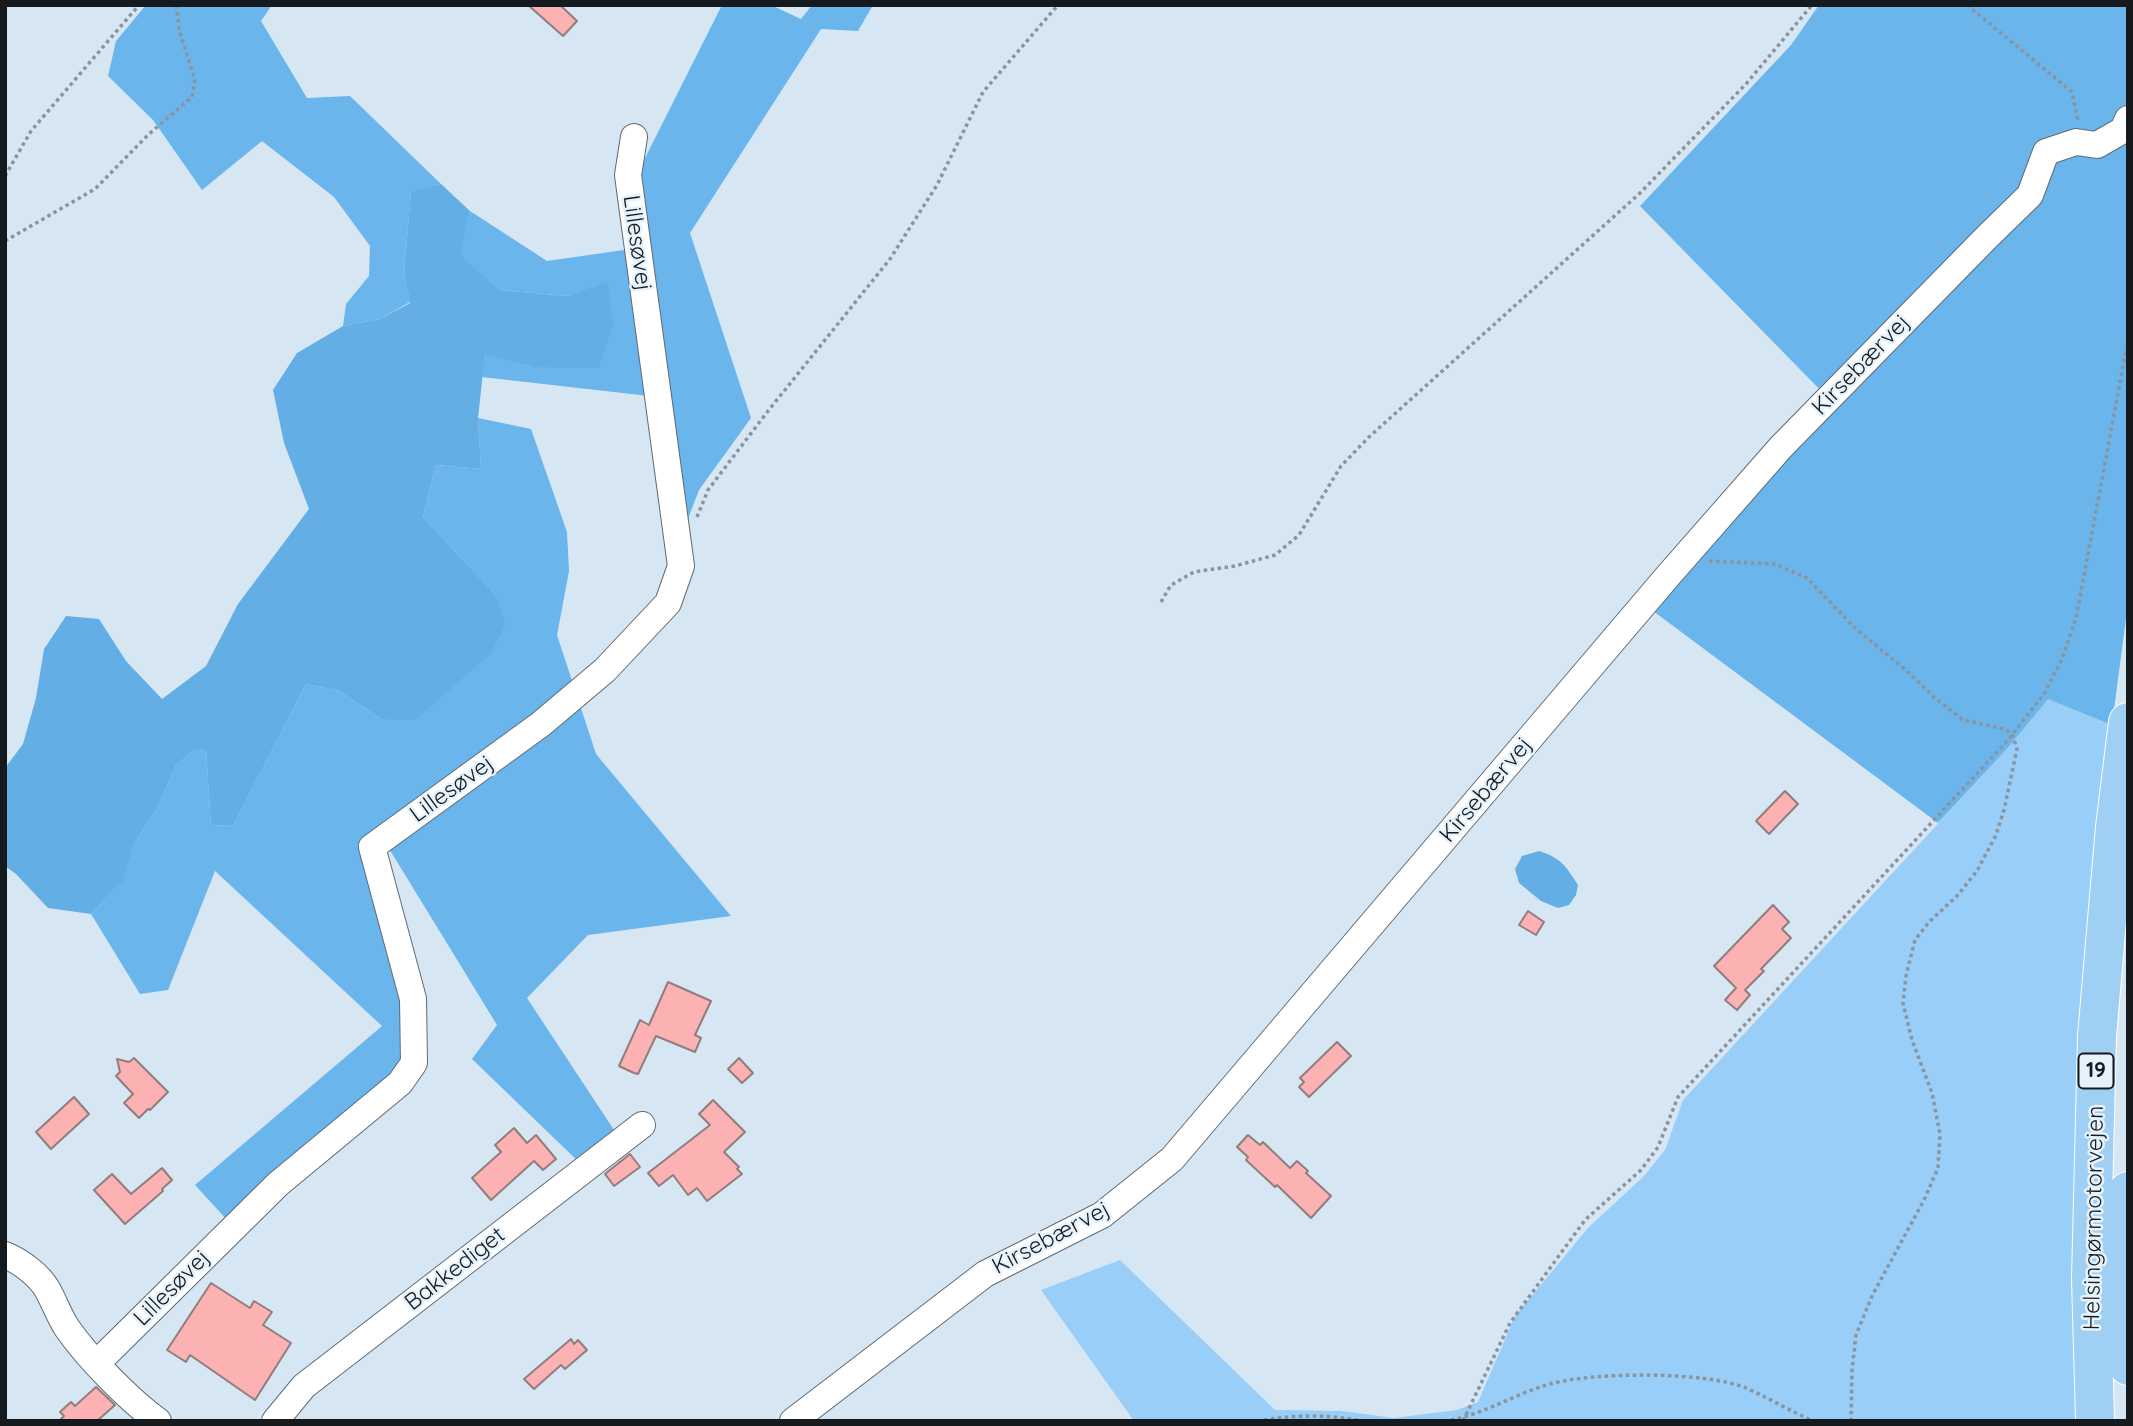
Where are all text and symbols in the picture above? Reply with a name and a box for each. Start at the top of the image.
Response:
street label: Lillesøvej [617,193,657,293]
street label: Kirsebærvej [1806,309,1916,421]
street label: Kirsebærvej [1434,732,1538,848]
street label: Lillesøvej [405,750,499,828]
road number: 19 [2078,1054,2114,1088]
street label: Helsingørmotorvejen [2078,1105,2110,1331]
street label: Kirsebærvej [988,1196,1114,1280]
street label: Bakkediget [399,1221,511,1317]
street label: Lillesøvej [128,1244,216,1332]

